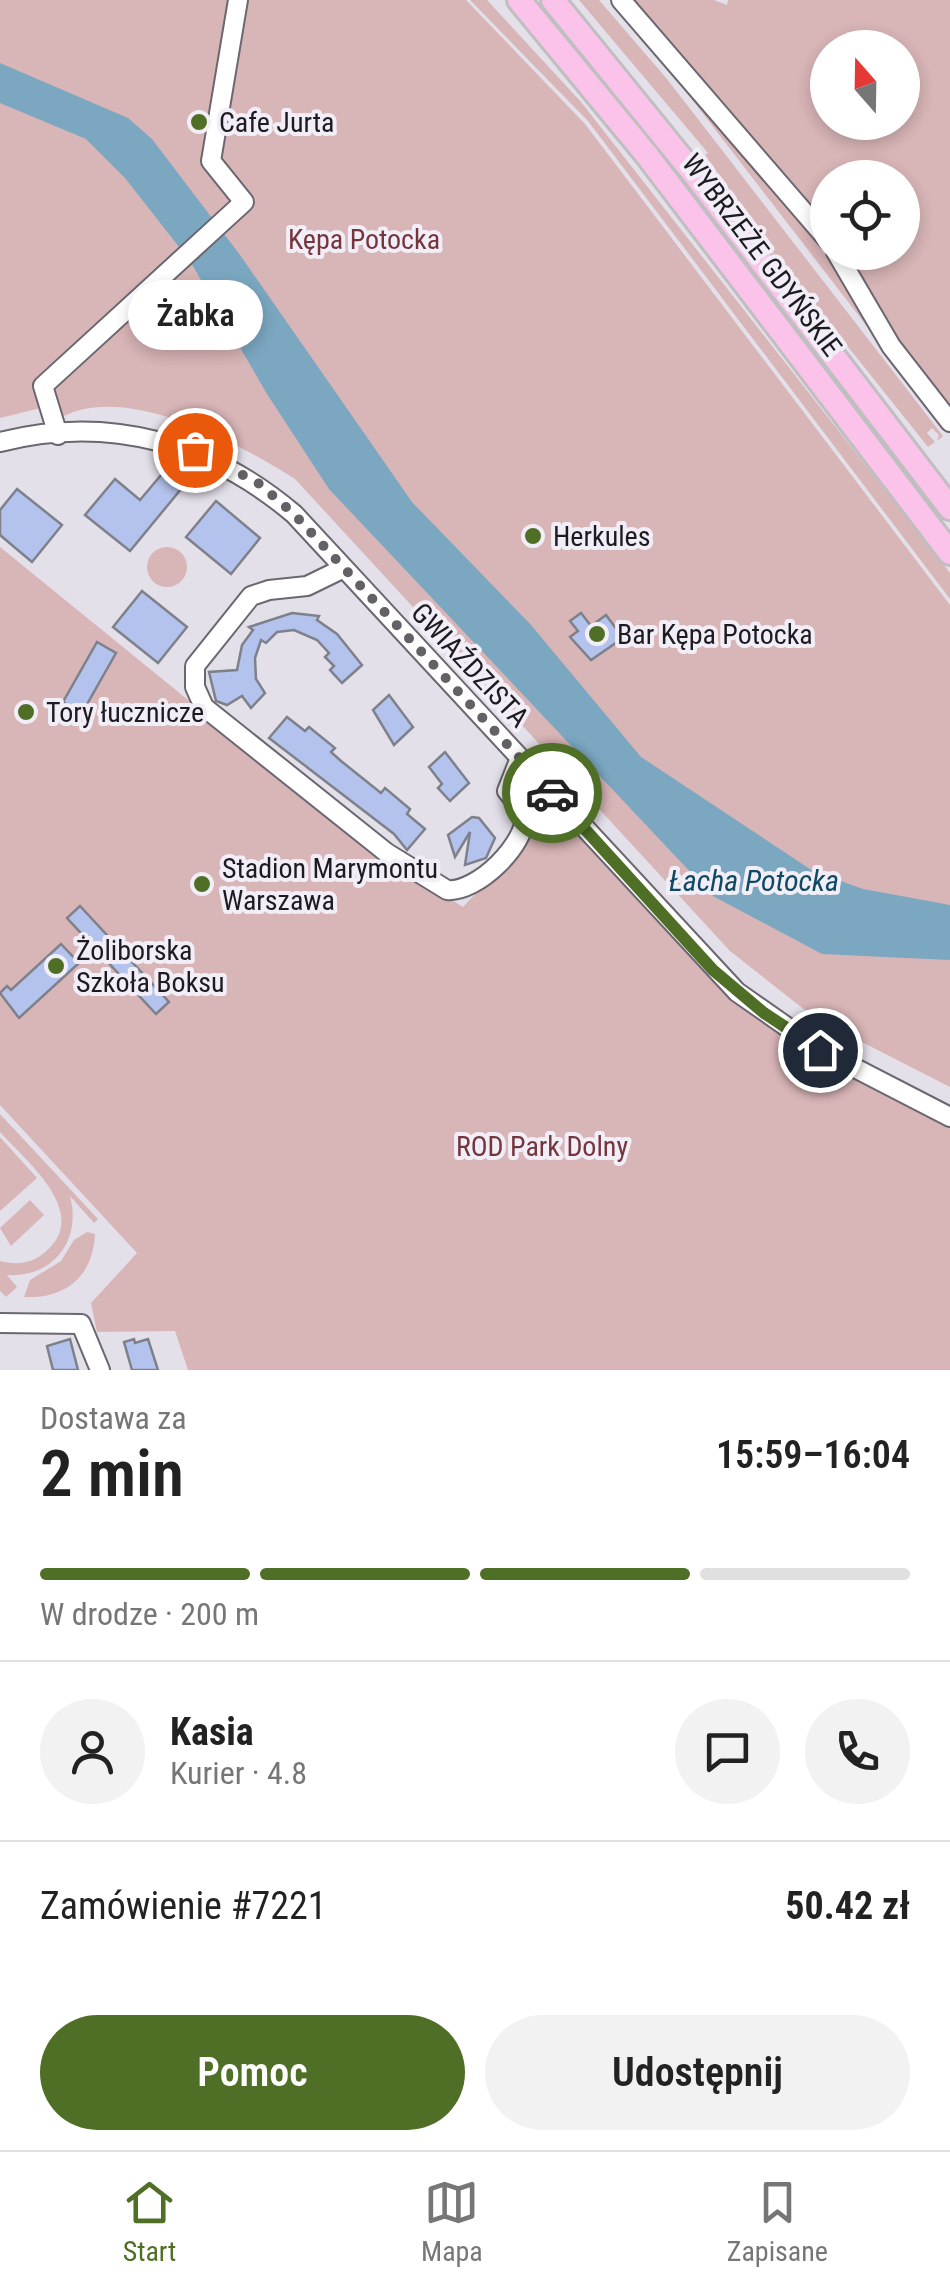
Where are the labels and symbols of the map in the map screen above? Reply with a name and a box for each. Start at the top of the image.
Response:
north arrow [810,30,920,140]
place label: Cafe Jurta [219,106,334,139]
marker: Cafe Jurta [188,111,210,133]
street label: WYBRZEŻE GDYŃSKIE [675,147,849,363]
park label: Kępa Potocka [288,223,440,256]
callout: Żabka [128,280,262,350]
pin [153,408,238,493]
place label: Herkules [553,520,651,553]
marker: Herkules [522,525,544,547]
street label: GWIAŹDZISTA [404,596,536,734]
place label: Bar Kępa Potocka [617,618,813,651]
marker: Bar Kępa Potocka [586,623,608,645]
place label: Tory łucznicze [46,696,204,729]
marker: Tory łucznicze [15,701,37,723]
courier [502,743,602,843]
place label: Stadion Marymontu Warszawa [222,852,438,917]
water label: Łacha Potocka [669,863,839,898]
marker: Stadion Marymontu Warszawa [191,873,213,895]
place label: Żoliborska Szkoła Boksu [76,934,225,999]
marker: Żoliborska Szkoła Boksu [45,955,67,977]
pin [778,1008,863,1093]
park label: ROD Park Dolny [456,1130,628,1163]

